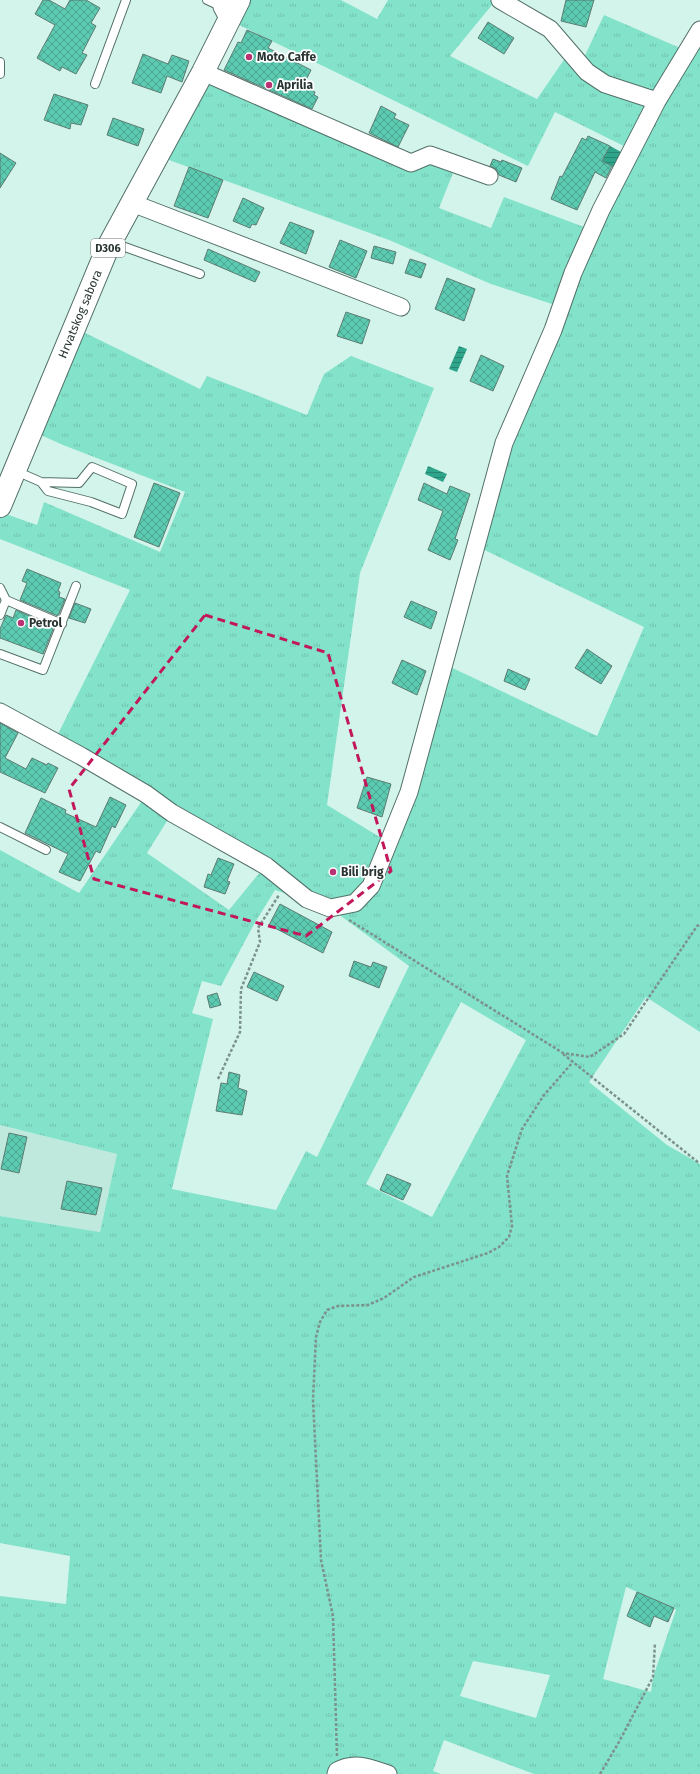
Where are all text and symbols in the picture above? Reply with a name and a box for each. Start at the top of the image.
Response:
place label: Moto Caffe [257,50,316,64]
marker: Moto Caffe [244,52,254,62]
place label: Aprilia [276,78,313,92]
marker: Aprilia [264,80,274,90]
road number: D306 [91,239,125,257]
street label: Hrvatskog sabora [55,268,105,360]
place label: Petrol [29,616,63,630]
marker: Petrol [16,618,26,628]
place label: Bili brig [341,865,384,879]
marker: Bili brig [328,867,338,877]

